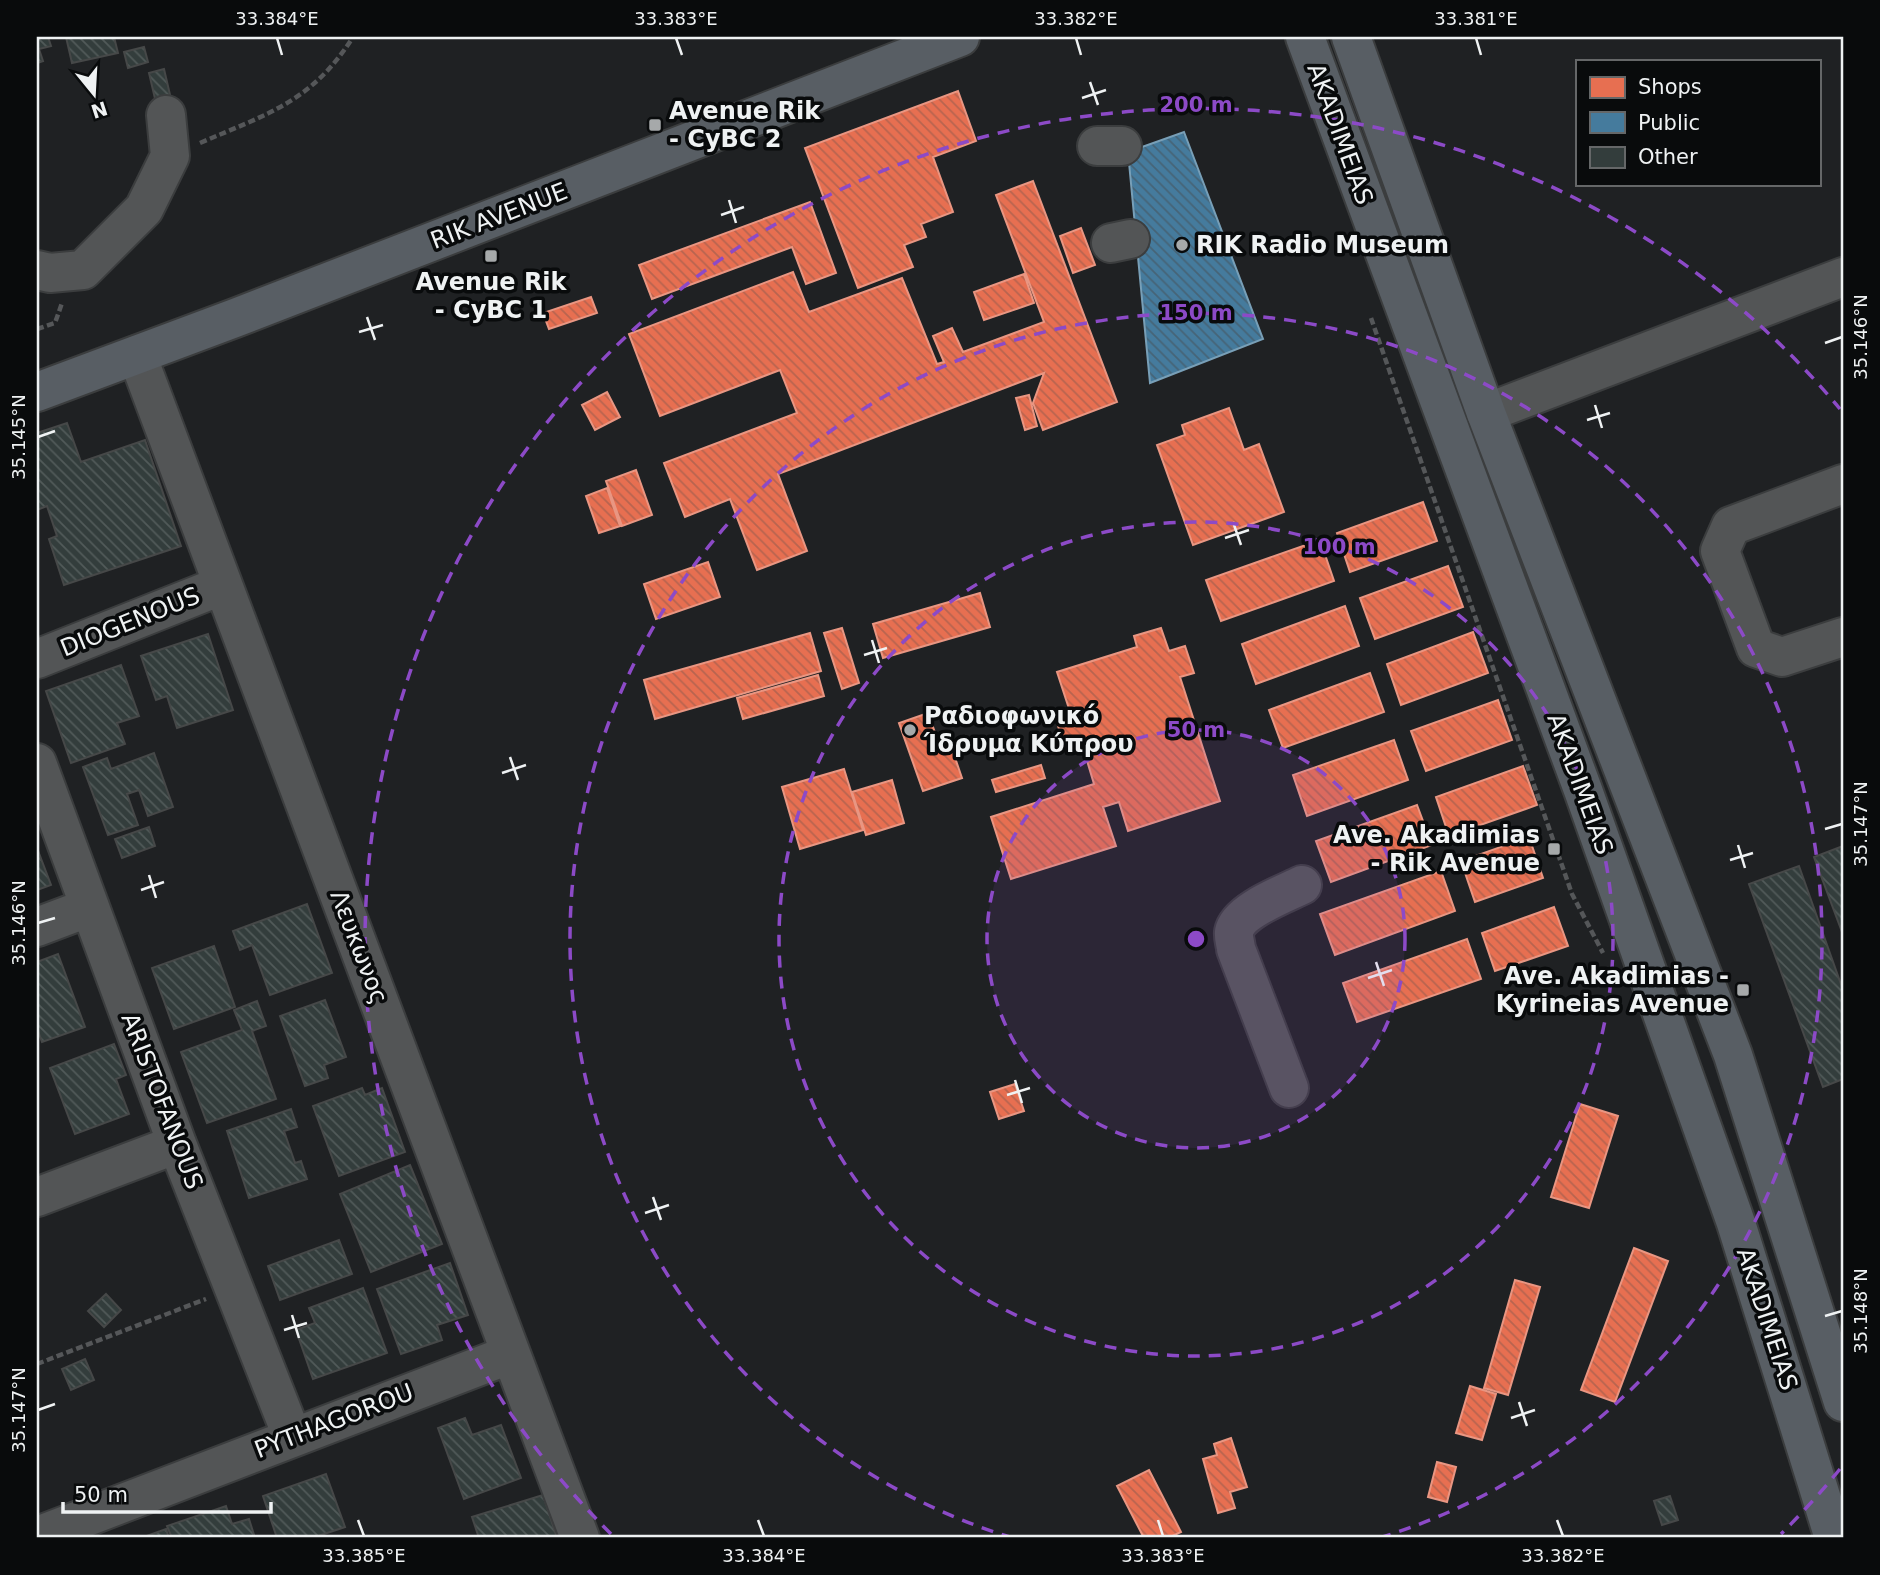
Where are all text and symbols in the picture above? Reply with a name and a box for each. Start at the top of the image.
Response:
text: 33.384°E [235,8,319,29]
text: 33.383°E [634,8,718,29]
text: 33.382°E [1034,8,1118,29]
text: 33.381°E [1434,8,1518,29]
north arrow [60,60,130,130]
street label: AKADIMEIAS [1301,60,1379,208]
legend [1576,60,1820,186]
text: Shops [1638,75,1702,99]
text: 200 m [1159,93,1233,117]
text: N [88,97,110,123]
place label: Avenue Rik - CyBC 2 [669,97,821,153]
text: Public [1638,111,1700,135]
marker: Avenue Rik - CyBC 2 [647,117,663,133]
text: Other [1638,145,1698,169]
street label: RIK AVENUE [427,177,571,255]
place label: RIK Radio Museum [1196,231,1449,259]
marker: RIK Radio Museum [1174,237,1190,253]
marker: Avenue Rik - CyBC 1 [483,248,499,264]
place label: Avenue Rik - CyBC 1 [415,268,568,324]
text: 35.146°N [1850,294,1871,380]
text: 150 m [1159,301,1233,325]
text: 35.145°N [8,394,29,480]
text: 100 m [1302,535,1376,559]
street label: DIOGENOUS [56,581,204,663]
place label: Ραδιοφωνικό Ίδρυμα Κύπρου [923,702,1134,758]
street label: AKADIMEIAS [1541,710,1619,858]
text: 50 m [1167,718,1225,742]
marker: Ραδιοφωνικό Ίδρυμα Κύπρου [902,722,918,738]
text: 35.147°N [1850,781,1871,867]
place label: Ave. Akadimias - Rik Avenue [1333,821,1540,877]
marker: Ave. Akadimias - Rik Avenue [1546,841,1562,857]
text: 35.146°N [8,880,29,966]
street label: Λευκωνος [324,886,394,1008]
centre of rings [1184,927,1208,951]
place label: Ave. Akadimias - Kyrineias Avenue [1496,962,1729,1018]
marker: Ave. Akadimias - Kyrineias Avenue [1735,982,1751,998]
street label: ARISTOFANOUS [115,1009,209,1193]
street label: AKADIMEIAS [1731,1244,1803,1394]
text: 35.148°N [1850,1268,1871,1354]
text: 35.147°N [8,1367,29,1453]
street label: PYTHAGOROU [251,1378,417,1464]
scale bar [63,1470,271,1514]
text: 50 m [74,1483,128,1507]
text: 33.385°E [322,1545,406,1566]
text: 33.384°E [722,1545,806,1566]
text: 33.383°E [1121,1545,1205,1566]
text: 33.382°E [1521,1545,1605,1566]

